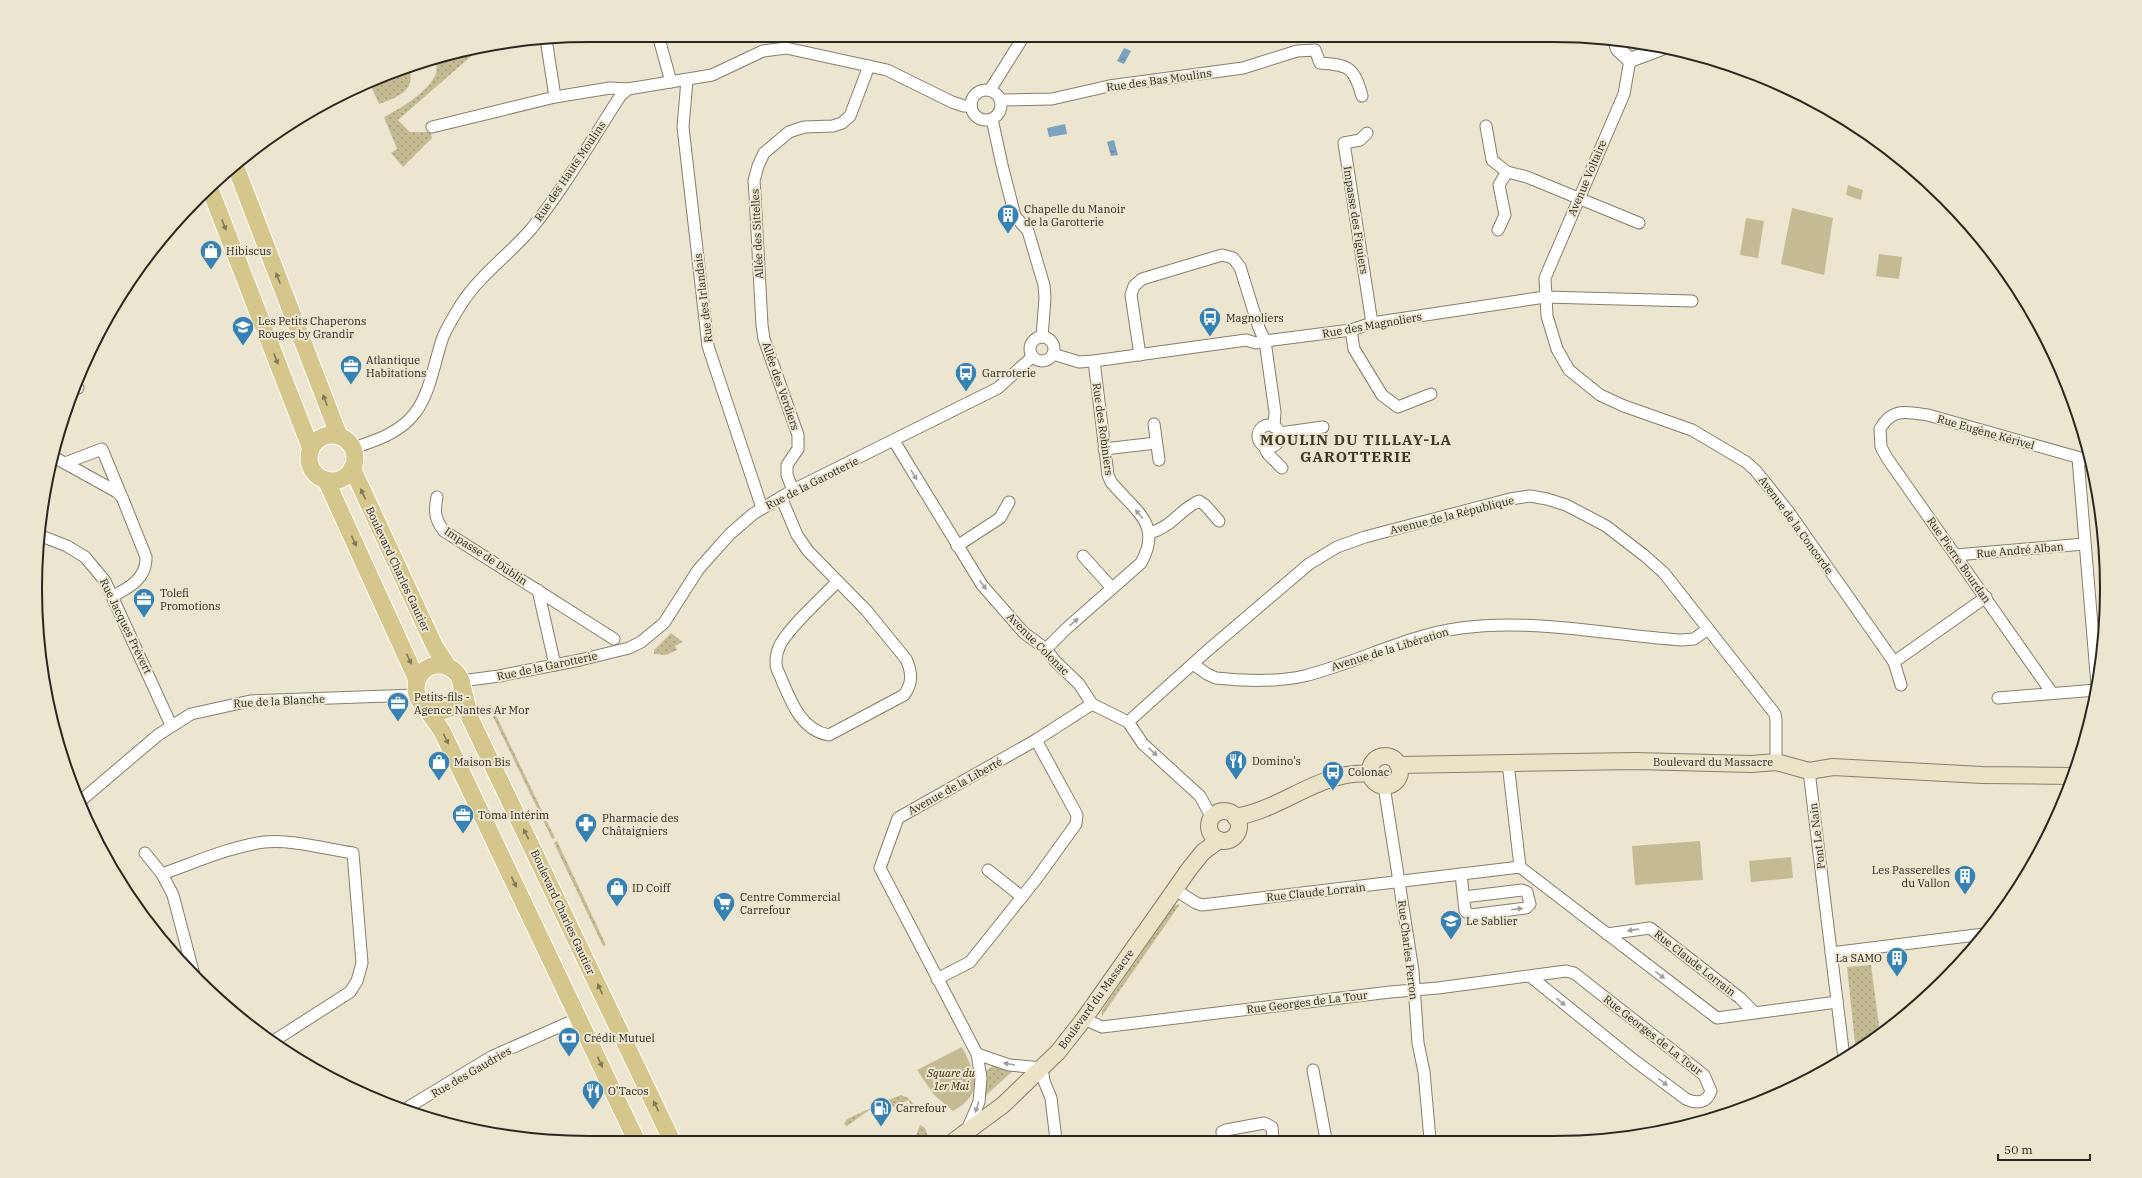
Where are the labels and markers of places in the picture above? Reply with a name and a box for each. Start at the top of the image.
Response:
building icon: Chapelle du Manoir de la Garotterie [995,202,1021,235]
place label: Chapelle du Manoir de la Garotterie [1024,202,1125,229]
shop icon: Hibiscus [198,238,224,271]
place label: Hibiscus [226,244,271,258]
bus stop icon: Magnoliers [1197,305,1223,338]
place label: Magnoliers [1226,311,1284,325]
school or university icon: Les Petits Chaperons Rouges by Grandir [230,314,256,347]
place label: Les Petits Chaperons Rouges by Grandir [258,314,366,341]
office icon: Atlantique Habitations [338,353,364,386]
place label: Atlantique Habitations [366,353,426,380]
bus stop icon: Garroterie [953,360,979,393]
place label: Garroterie [982,366,1036,380]
office icon: Tolefi Promotions [131,586,157,619]
place label: Tolefi Promotions [160,586,220,613]
office icon: Petits-fils - Agence Nantes Ar Mor [385,690,411,723]
place label: Petits-fils - Agence Nantes Ar Mor [414,690,529,717]
restaurant icon: Domino's [1223,748,1249,781]
shop icon: Maison Bis [426,749,452,782]
place label: Domino's [1252,754,1301,768]
place label: Maison Bis [454,755,510,769]
bus stop icon: Colonac [1320,759,1346,792]
place label: Colonac [1348,765,1390,779]
office icon: Toma Intérim [450,802,476,835]
place label: Toma Intérim [478,808,550,822]
pharmacy icon: Pharmacie des Châtaigniers [573,811,599,844]
place label: Pharmacie des Châtaigniers [602,811,679,838]
place label: Les Passerelles du Vallon [1872,863,1950,890]
building icon: Les Passerelles du Vallon [1952,863,1978,896]
shop icon: ID Coiff [604,875,630,908]
place label: ID Coiff [632,881,672,895]
supermarket icon: Centre Commercial Carrefour [711,890,737,923]
place label: Centre Commercial Carrefour [740,890,841,917]
school or university icon: Le Sablier [1438,908,1464,941]
place label: Le Sablier [1466,914,1518,928]
building icon: La SAMO [1884,945,1910,978]
place label: La SAMO [1836,951,1882,965]
bank icon: Crédit Mutuel [556,1025,582,1058]
place label: Crédit Mutuel [584,1031,655,1045]
restaurant icon: O'Tacos [580,1078,606,1111]
place label: O'Tacos [608,1084,649,1098]
fuel station icon: Carrefour [868,1095,894,1128]
place label: Carrefour [896,1101,946,1115]

